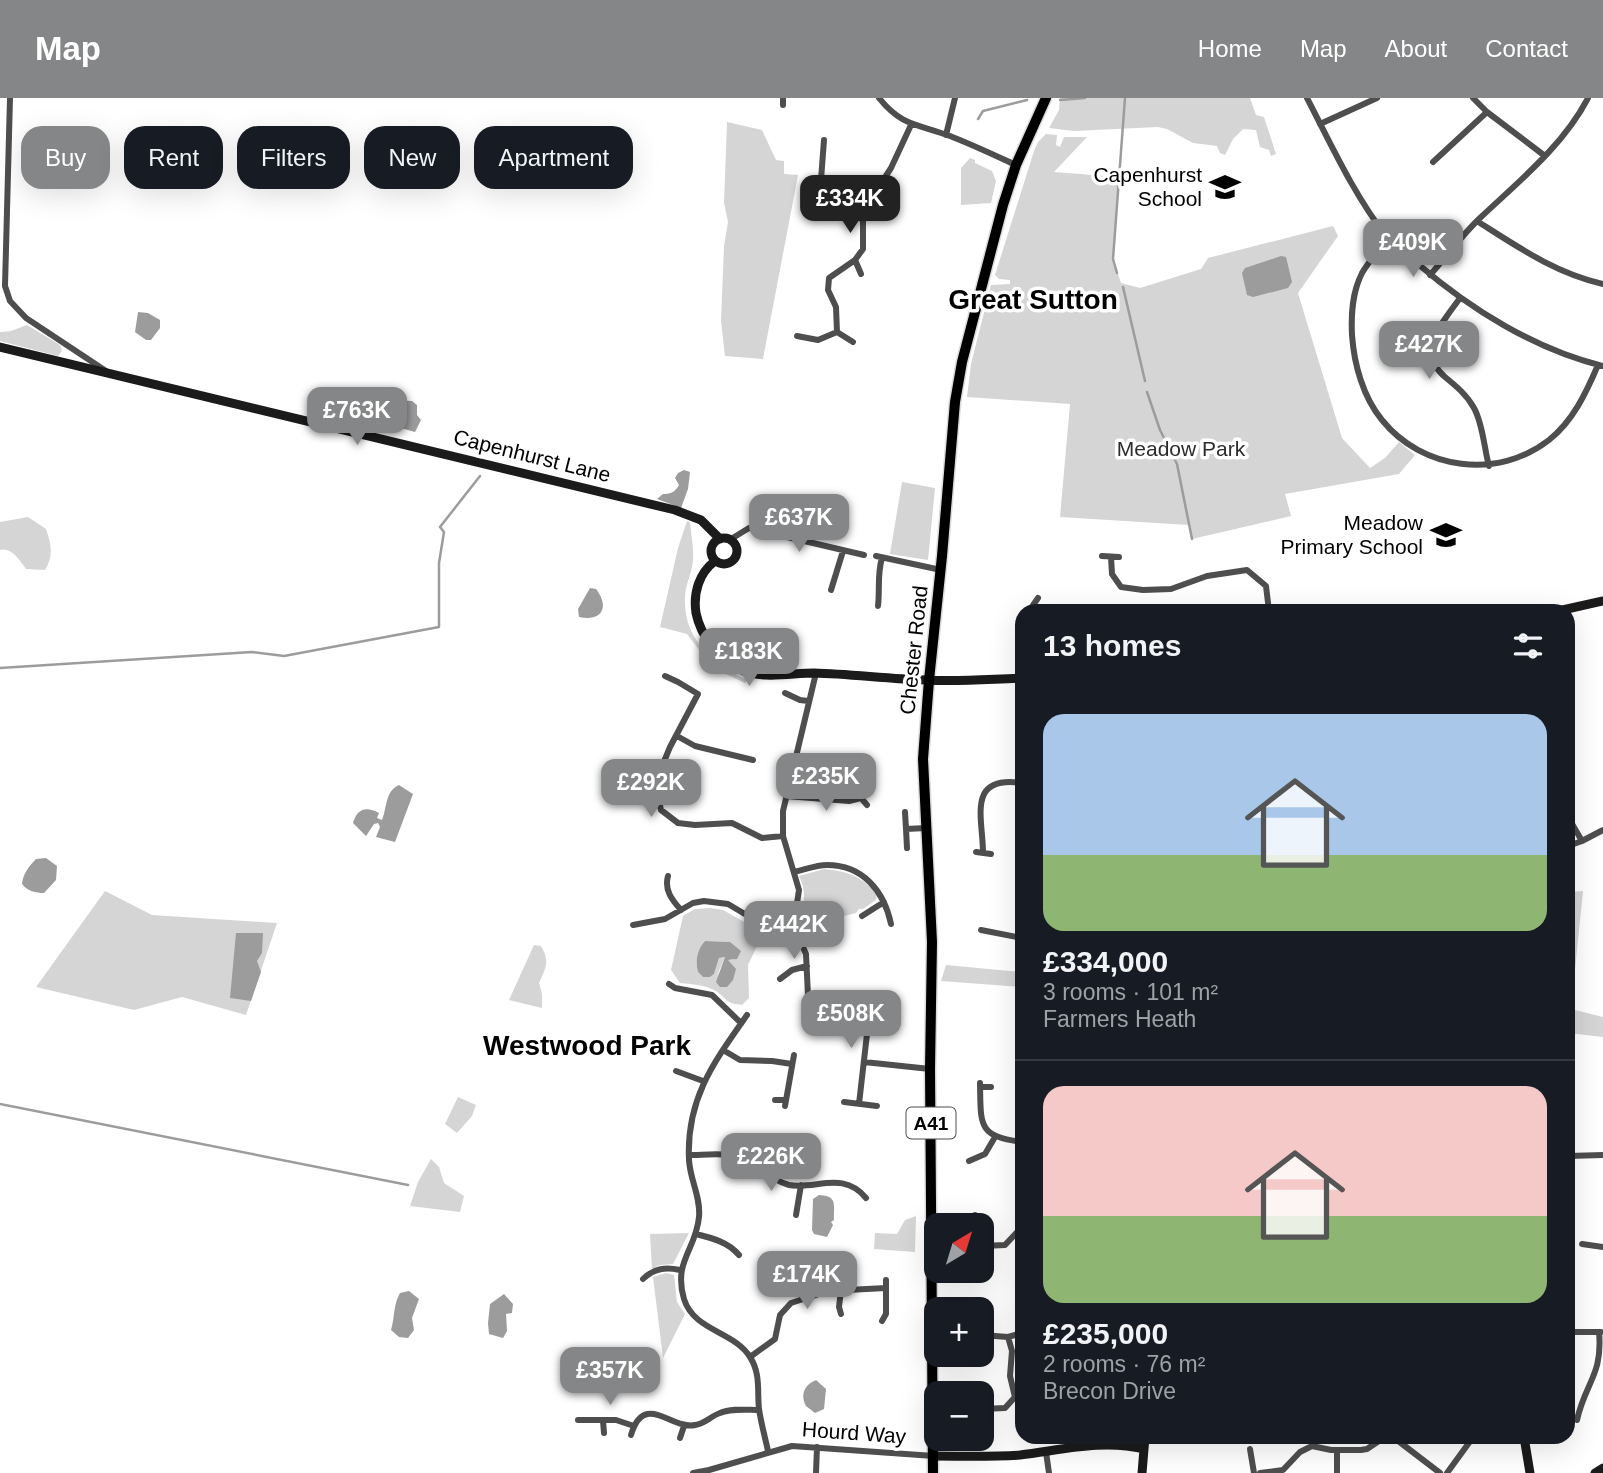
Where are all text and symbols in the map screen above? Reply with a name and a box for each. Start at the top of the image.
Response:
text: Map [35,30,101,67]
text: Home [1198,35,1262,62]
text: Map [1300,35,1347,62]
text: About [1385,35,1447,62]
text: Contact [1485,35,1568,62]
chip: Buy [21,126,110,189]
chip: Rent [124,126,223,189]
chip: Filters [237,126,350,189]
chip: New [364,126,460,189]
chip: Apartment [474,126,633,189]
place label: Capenhurst School [1093,163,1202,210]
school or university icon: Capenhurst School [1208,170,1242,204]
pin: £334K [801,176,899,235]
text: £334K [816,185,884,211]
pin: £409K [1364,220,1462,279]
text: £409K [1379,229,1447,255]
district label: Great Sutton [948,284,1118,315]
pin: £427K [1380,322,1478,381]
text: £427K [1395,331,1463,357]
pin: £763K [308,388,406,447]
text: £763K [323,397,391,423]
street label: Capenhurst Lane [451,425,613,486]
park label: Meadow Park [1117,437,1246,460]
pin: £637K [750,494,848,554]
text: £637K [765,504,833,530]
place label: Meadow Primary School [1281,511,1424,558]
school or university icon: Meadow Primary School [1429,518,1463,552]
street label: Chester Road [895,584,932,716]
icon: filters [1509,627,1547,665]
pin: £183K [700,628,798,688]
text: 13 homes [1043,629,1181,662]
text: £183K [715,638,783,664]
pin: £235K [777,754,875,813]
pin: £292K [602,760,700,819]
icon: home [1232,760,1358,886]
text: £235K [792,763,860,789]
text: £292K [617,769,685,795]
pin: £442K [745,902,843,961]
text: £442K [760,911,828,937]
text: £334,000 [1043,945,1168,978]
text: 3 rooms · 101 m² [1043,979,1218,1005]
pin: £508K [802,990,900,1050]
text: £508K [817,1000,885,1026]
text: Farmers Heath [1043,1006,1196,1032]
district label: Westwood Park [483,1030,691,1061]
road number: A41 [906,1107,956,1138]
icon: home [1232,1132,1358,1258]
pin: £226K [722,1134,820,1193]
text: £226K [737,1143,805,1169]
north arrow [924,1213,994,1283]
map controls [924,1213,994,1451]
pin: £174K [758,1252,856,1311]
text: £174K [773,1261,841,1287]
button: + [924,1297,994,1367]
text: £235,000 [1043,1317,1168,1350]
pin: £357K [561,1348,659,1407]
text: 2 rooms · 76 m² [1043,1351,1205,1377]
text: £357K [576,1357,644,1383]
text: Brecon Drive [1043,1378,1176,1404]
button: − [924,1381,994,1451]
street label: Hourd Way [801,1417,907,1448]

